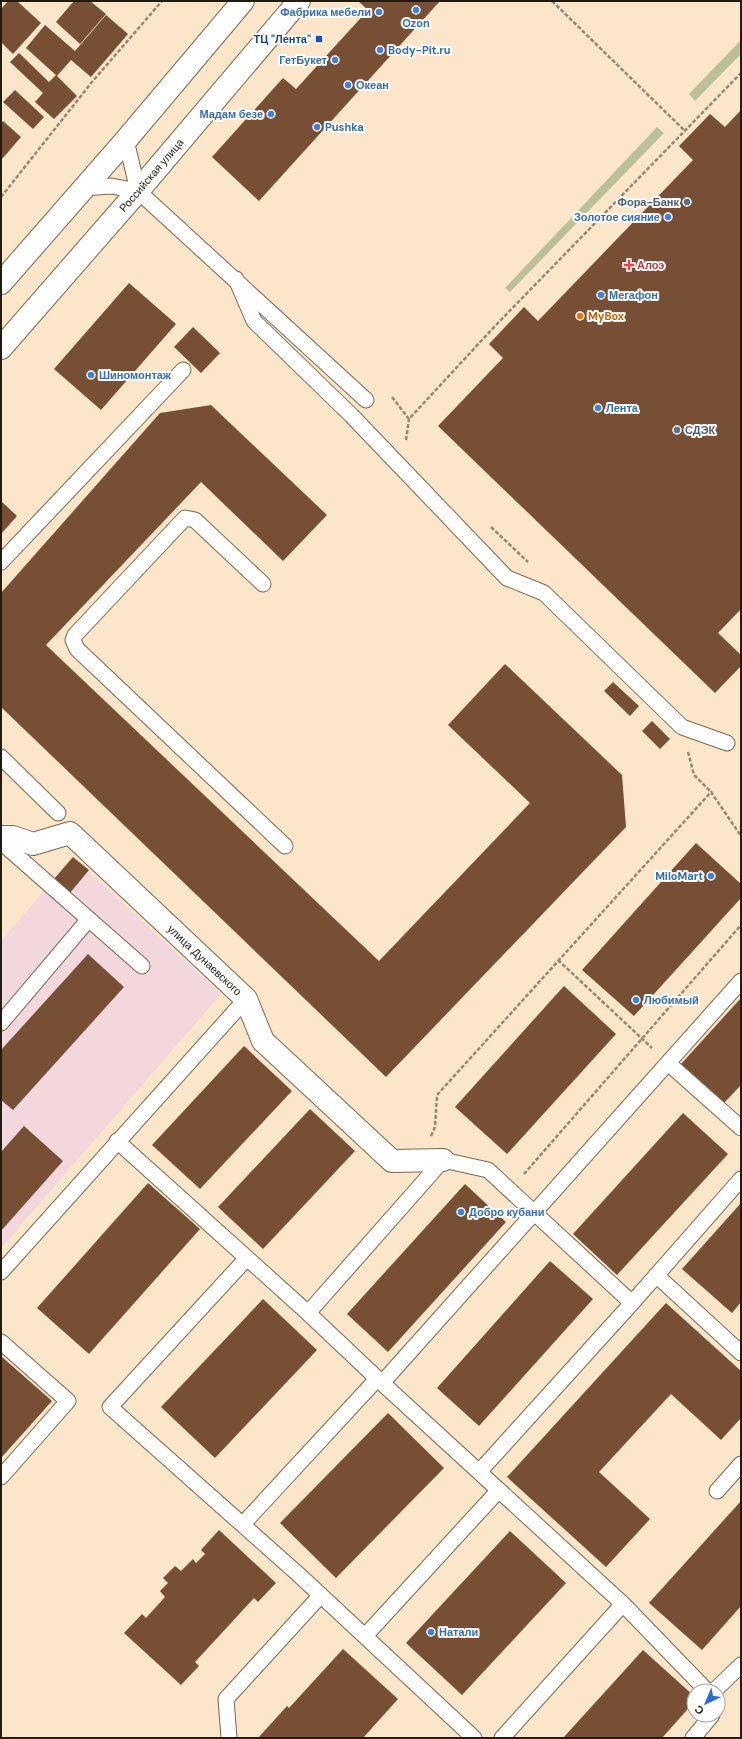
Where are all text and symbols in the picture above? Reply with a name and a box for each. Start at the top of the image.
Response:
place label: Фабрика мебели [280,5,371,19]
marker: Ozon [411,5,421,15]
marker: Фабрика мебели [374,7,384,17]
place label: Ozon [402,16,430,30]
place label: ТЦ "Лента" [254,32,311,46]
marker: ТЦ "Лента" [314,34,324,44]
place label: Body-Pit.ru [388,43,451,57]
marker: Body-Pit.ru [375,45,385,55]
place label: ГетБукет [279,53,328,67]
marker: ГетБукет [330,55,340,65]
place label: Океан [356,78,389,92]
marker: Океан [343,80,353,90]
place label: Мадам безе [199,107,263,121]
marker: Мадам безе [266,109,276,119]
place label: Pushka [325,120,364,134]
marker: Pushka [312,122,322,132]
street label: Российская улица [116,135,187,215]
place label: Фора-Банк [618,195,679,209]
marker: Фора-Банк [682,197,692,207]
place label: Золотое сияние [574,210,660,224]
marker: Золотое сияние [663,212,673,222]
place label: Алоэ [637,258,664,272]
marker: Алоэ [624,260,634,270]
place label: Мегафон [609,288,658,302]
marker: Мегафон [596,290,606,300]
place label: MyBox [588,309,625,323]
marker: MyBox [575,311,585,321]
place label: Шиномонтаж [99,368,171,382]
marker: Шиномонтаж [86,370,96,380]
place label: Лента [606,401,639,415]
marker: Лента [593,403,603,413]
place label: СДЭК [685,423,715,437]
marker: СДЭК [672,425,682,435]
place label: MiloMart [655,869,703,883]
marker: MiloMart [706,871,716,881]
street label: улица Дунаевского [165,922,245,998]
place label: Любимый [644,993,699,1007]
marker: Любимый [631,995,641,1005]
place label: Добро кубани [469,1205,544,1219]
marker: Добро кубани [456,1207,466,1217]
place label: Натали [439,1625,478,1639]
marker: Натали [426,1627,436,1637]
north arrow [686,1683,726,1723]
text: С [691,1702,707,1718]

